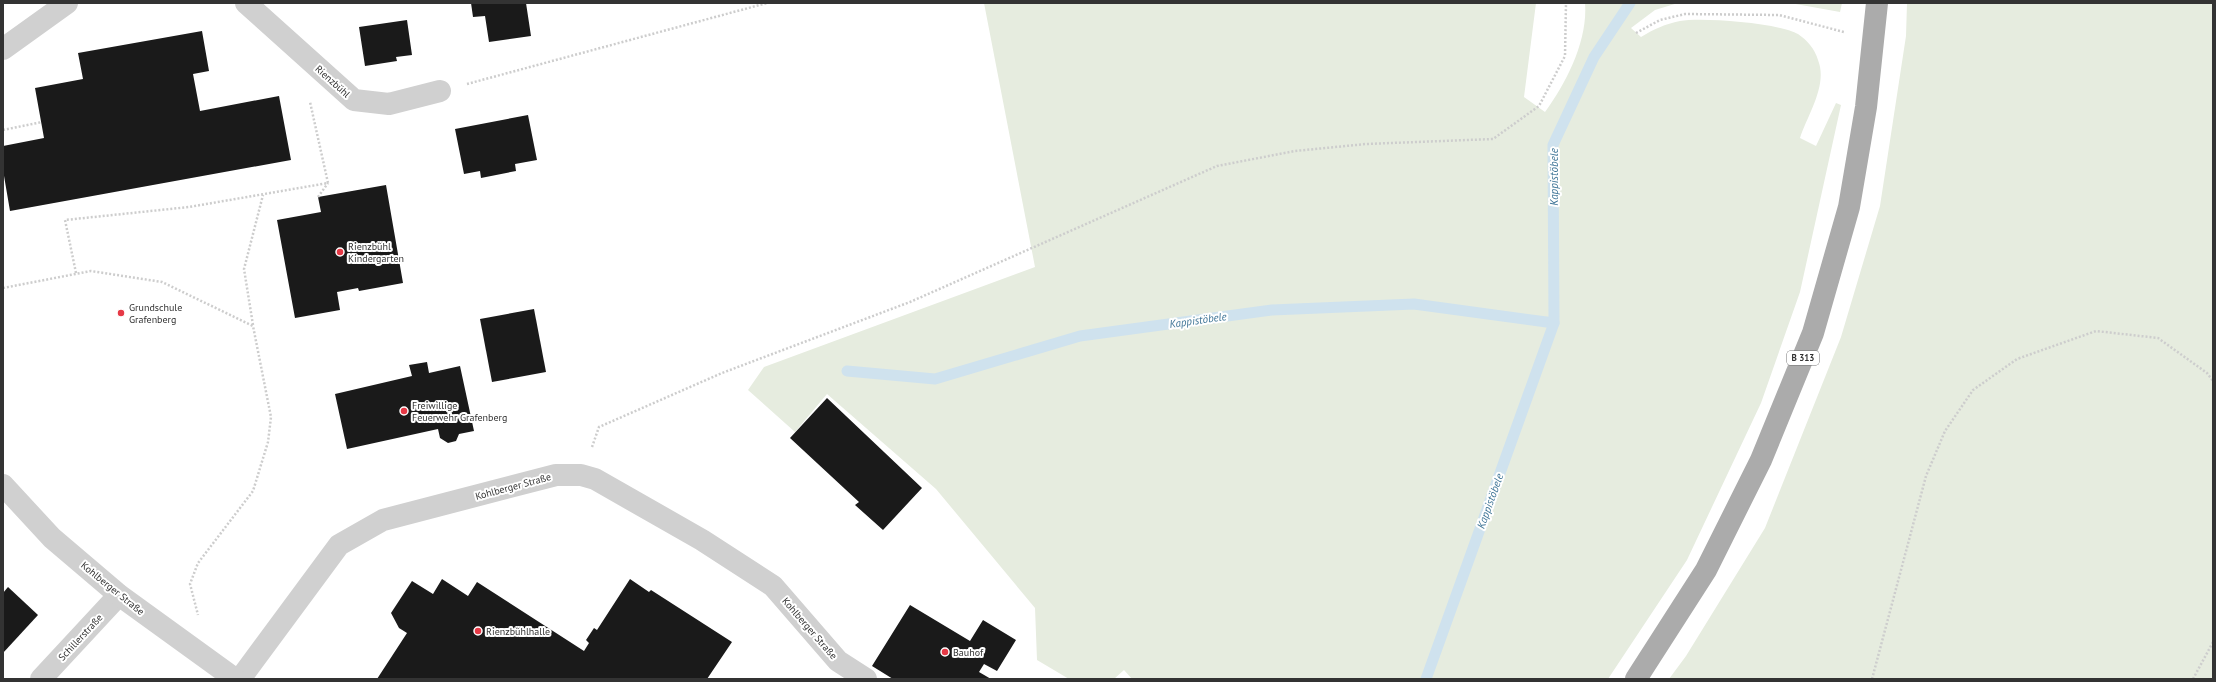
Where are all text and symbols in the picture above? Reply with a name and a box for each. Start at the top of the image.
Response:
street label: Rienzbühl [312,62,353,101]
water label: Kappistöbele [1547,148,1561,206]
place label: Rienzbühl Kindergarten [348,240,404,265]
marker: Rienzbühl Kindergarten [335,247,345,257]
place label: Grundschule Grafenberg [129,301,182,326]
marker: Grundschule Grafenberg [116,308,126,318]
water label: Kappistöbele [1168,309,1228,331]
road number: B 313 [1787,351,1819,365]
place label: Freiwillige Feuerwehr Grafenberg [412,399,507,424]
marker: Freiwillige Feuerwehr Grafenberg [399,406,409,416]
street label: Kohlberger Straße [474,470,552,503]
water label: Kappistöbele [1474,472,1506,530]
street label: Kohlberger Straße [78,559,147,618]
street label: Kohlberger Straße [779,595,840,662]
street label: Schillerstraße [55,611,105,663]
place label: Rienzbühlhalle [486,625,550,638]
marker: Rienzbühlhalle [473,626,483,636]
place label: Bauhof [953,646,984,659]
marker: Bauhof [940,647,950,657]

